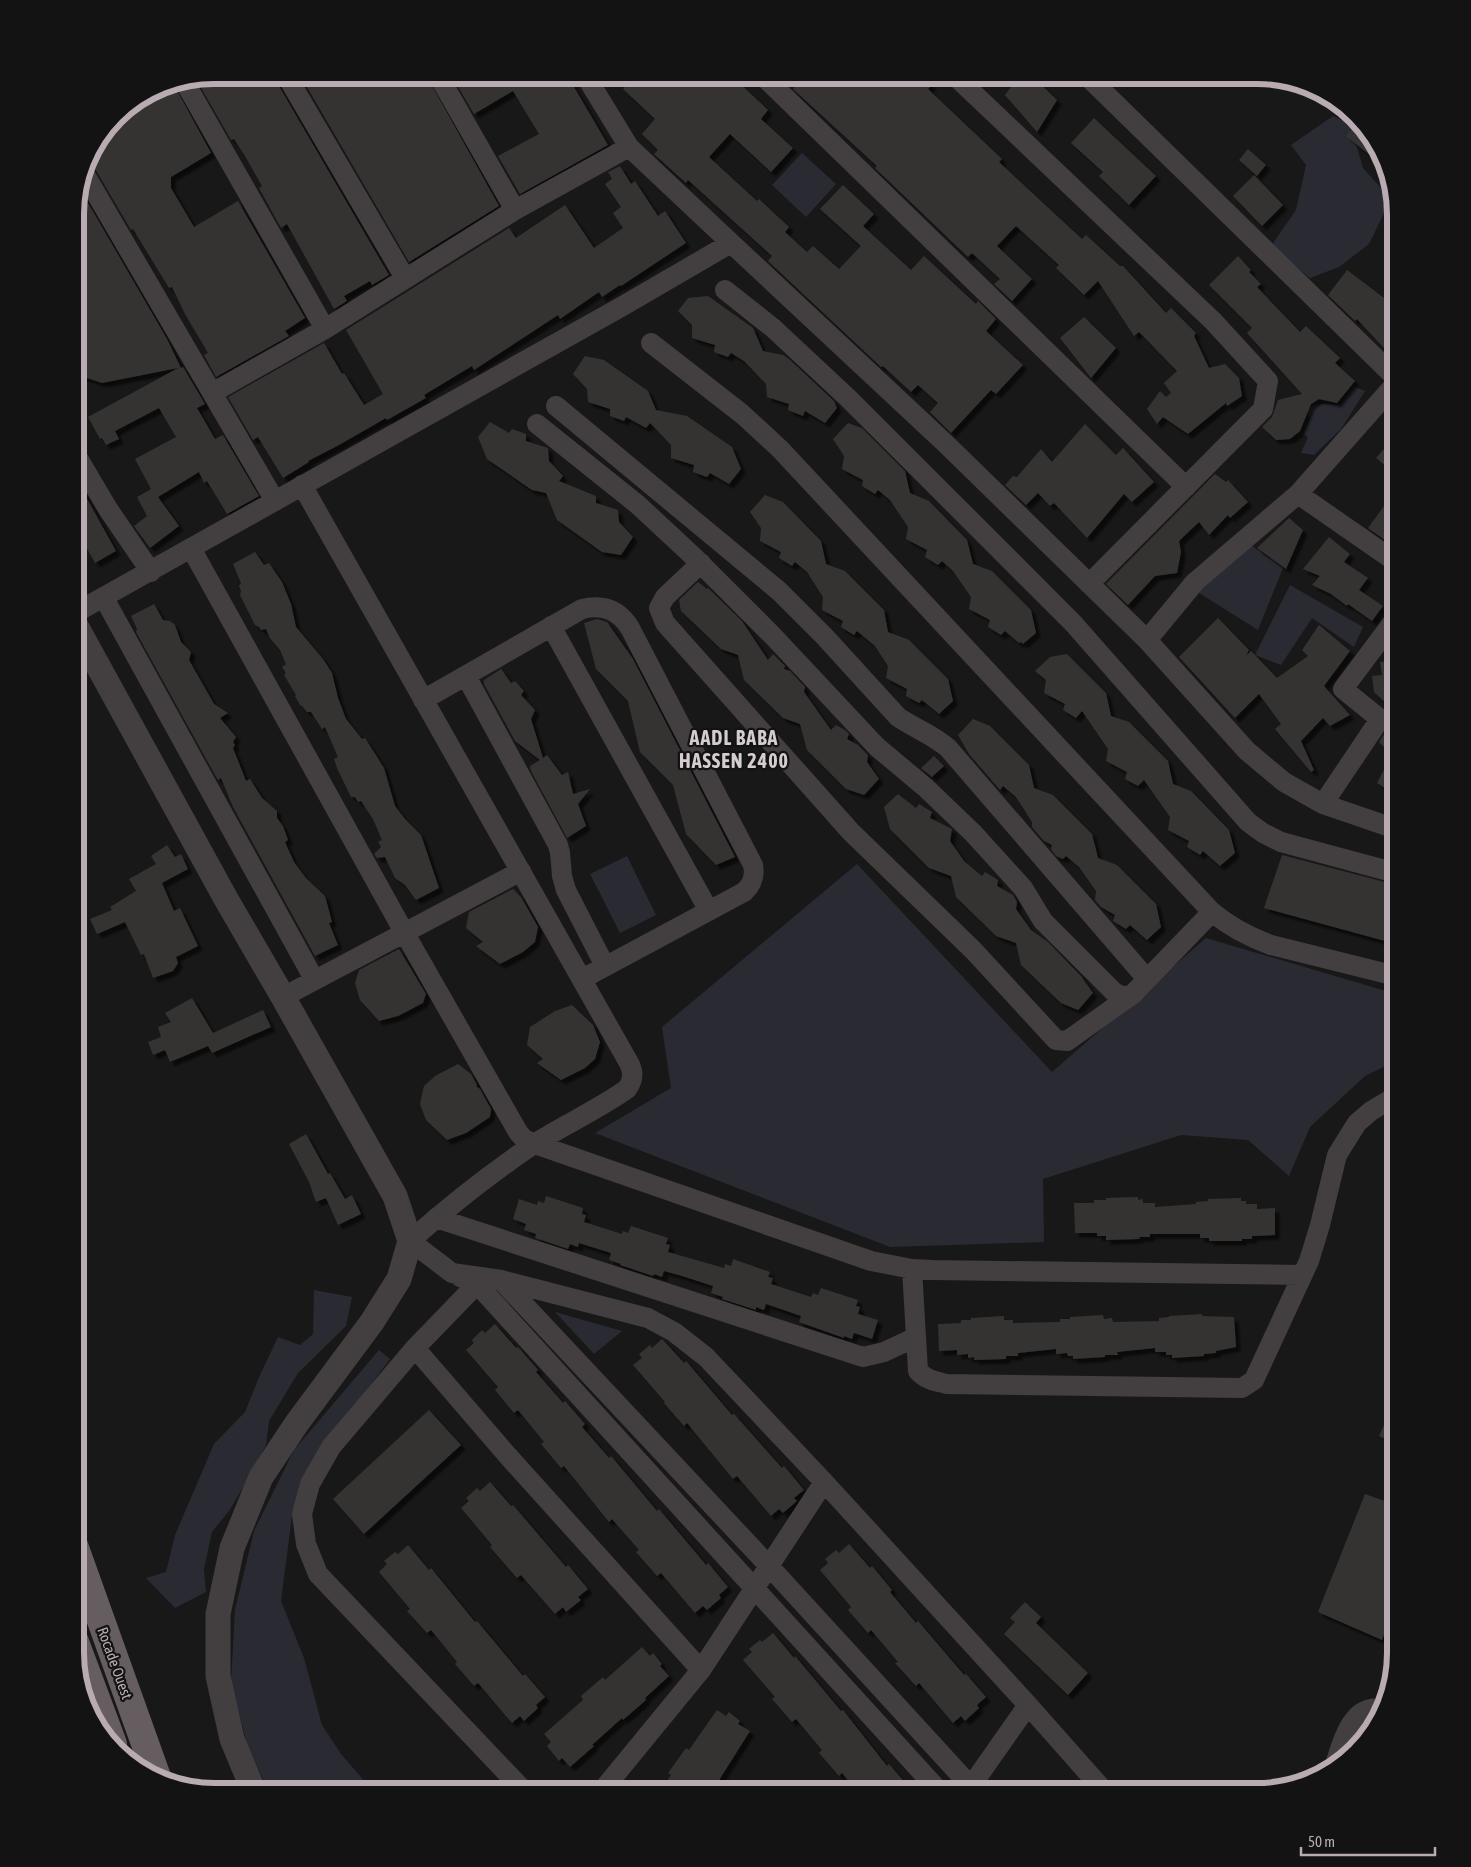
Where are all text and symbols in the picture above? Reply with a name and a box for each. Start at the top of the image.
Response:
district label: AADL BABA HASSEN 2400 [679,726,789,772]
street label: Rocade Ouest [94,1625,136,1701]
scale bar [1301,1824,1435,1856]
text: 50 m [1308,1833,1335,1850]

